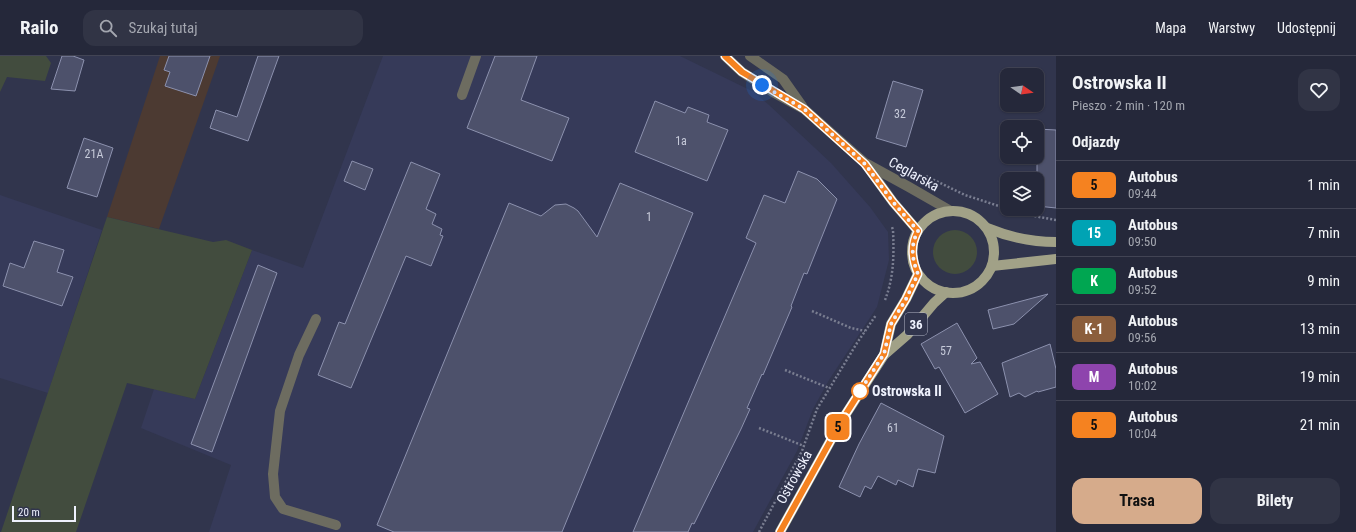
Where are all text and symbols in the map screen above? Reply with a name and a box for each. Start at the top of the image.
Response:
search box [83,10,363,46]
text: Railo [20,16,59,39]
icon: search [97,17,119,39]
text: Szukaj tutaj [129,19,198,37]
text: Mapa [1155,20,1186,36]
text: Warstwy [1208,20,1255,36]
text: Udostępnij [1277,20,1336,36]
north arrow [1000,68,1044,112]
map controls [1000,68,1044,216]
button: heart [1298,69,1340,111]
text: Ostrowska II [1072,71,1167,94]
your location [752,75,772,95]
text: Pieszo · 2 min · 120 m [1072,98,1185,113]
house number: 32 [894,107,906,121]
button: locate [1000,120,1044,164]
text: Odjazdy [1072,133,1120,151]
house number: 1a [675,134,687,148]
house number: 21A [85,147,103,161]
street label: Ceglarska [886,154,942,194]
text: Autobus [1128,168,1178,186]
button: layers [1000,172,1044,216]
text: 1 min [1307,176,1340,194]
text: 5 [1090,177,1098,193]
text: 09:44 [1128,186,1157,201]
house number: 1 [646,210,652,224]
text: Autobus [1128,216,1178,234]
text: 7 min [1307,224,1340,242]
text: 15 [1087,225,1101,241]
text: 09:50 [1128,234,1157,249]
text: Autobus [1128,264,1178,282]
text: 9 min [1307,272,1340,290]
text: K [1090,273,1098,289]
text: 09:52 [1128,282,1157,297]
text: Autobus [1128,312,1178,330]
road number: 36 [905,313,927,335]
text: 13 min [1300,320,1340,338]
text: K-1 [1085,321,1103,337]
text: 09:56 [1128,330,1157,345]
house number: 57 [940,344,952,358]
text: Autobus [1128,360,1178,378]
text: 19 min [1300,368,1340,386]
text: M [1089,369,1099,385]
text: 10:02 [1128,378,1157,393]
marker: Ostrowska II [851,382,869,400]
place label: Ostrowska II [872,383,942,399]
text: Autobus [1128,408,1178,426]
line badge: 5 [825,414,851,440]
text: 21 min [1300,416,1340,434]
text: 5 [1090,417,1098,433]
text: 5 [834,419,842,435]
house number: 61 [887,421,899,435]
text: 10:04 [1128,426,1157,441]
street label: Ostrowska [773,447,815,507]
button: Trasa [1072,478,1202,524]
button: Bilety [1210,478,1340,524]
scale bar [12,504,76,523]
text: 20 m [18,506,40,519]

